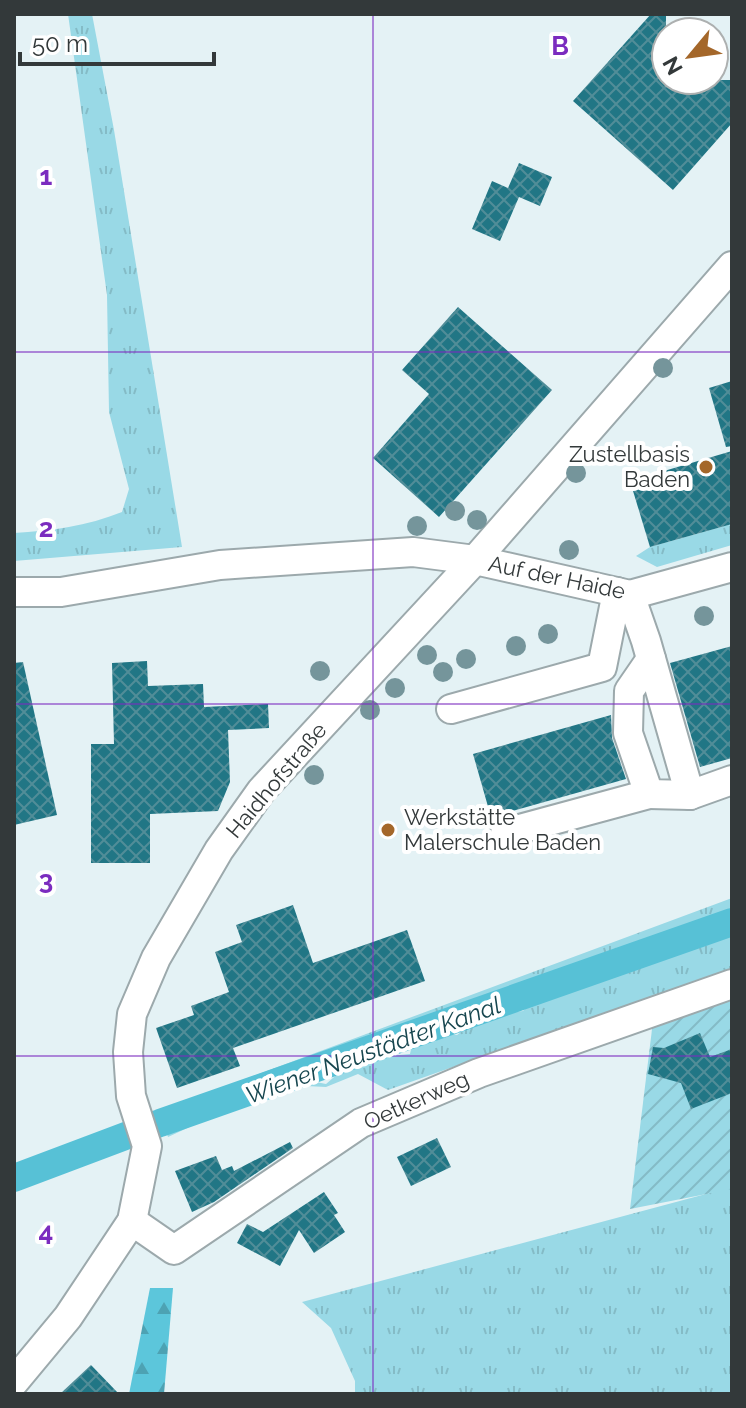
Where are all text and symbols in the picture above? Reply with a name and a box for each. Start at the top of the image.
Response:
scale bar [20,16,214,66]
north arrow [650,16,730,96]
text: 50 m [32,29,88,58]
text: B [551,31,569,61]
text: N [657,52,688,79]
text: 1 [40,161,53,191]
place label: Zustellbasis Baden [569,441,690,492]
marker: Zustellbasis Baden [697,458,715,476]
text: 2 [39,513,53,543]
street label: Auf der Haide [486,550,628,604]
street label: Haidhofstraße [220,717,332,843]
place label: Werkstätte Malerschule Baden [404,804,601,855]
marker: Werkstätte Malerschule Baden [379,821,397,839]
text: 3 [39,865,53,895]
water label: Wiener Neustädter Kanal [241,990,505,1110]
street label: Oetkerweg [359,1065,473,1135]
text: 4 [39,1217,53,1247]

